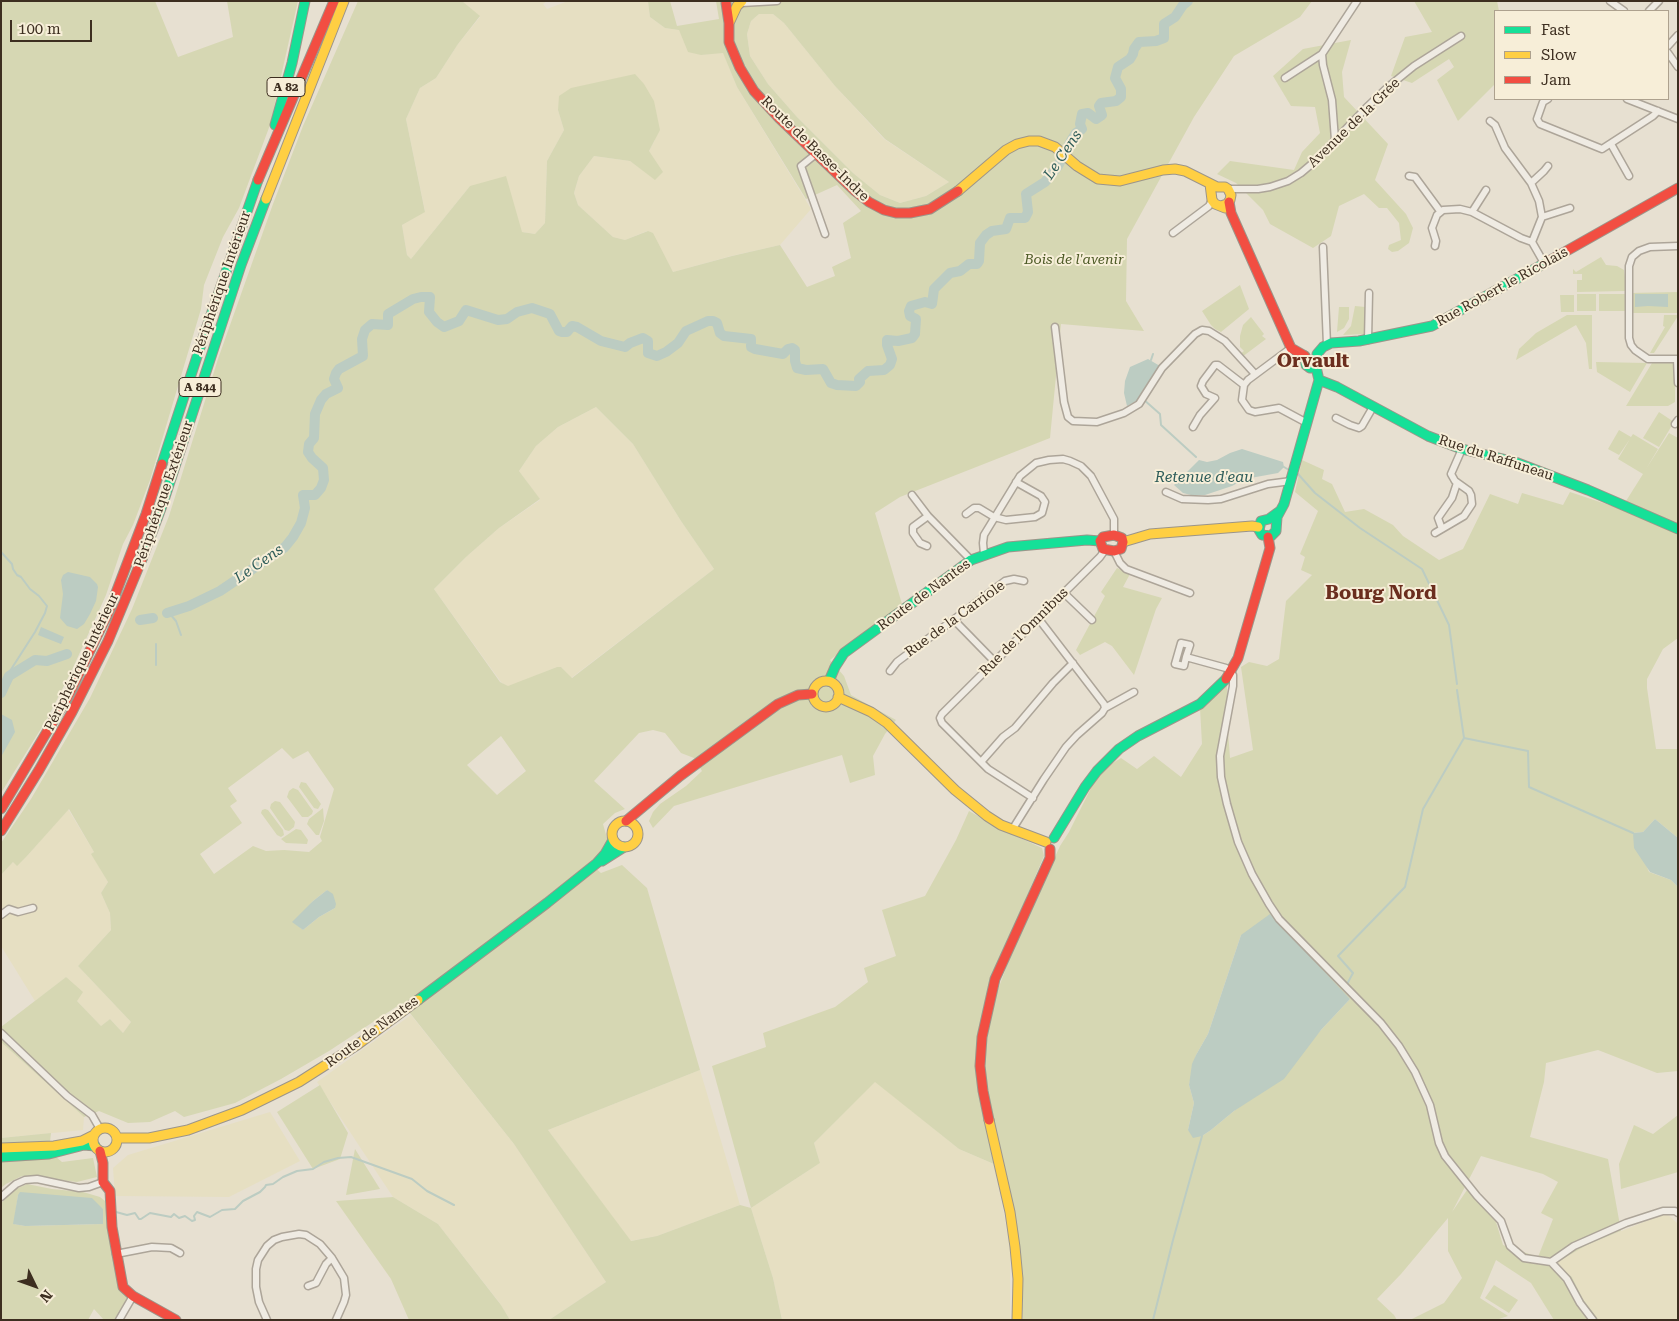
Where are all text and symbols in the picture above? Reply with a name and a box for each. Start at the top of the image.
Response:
scale bar [12,10,95,42]
legend [1494,10,1669,100]
text: 100 m [18,20,61,38]
text: Fast [1541,21,1570,39]
text: Slow [1541,46,1576,64]
text: Jam [1541,71,1571,89]
street label: Avenue de la Grée [1304,75,1404,171]
road number: A 82 [267,77,305,96]
street label: Route de Basse-Indre [757,93,873,205]
water label: Le Cens [1040,127,1086,183]
street label: Périphérique Intérieur [189,209,255,357]
street label: Rue Robert le Ricolais [1433,244,1571,330]
park label: Bois de l'avenir [1024,252,1124,268]
district label: Orvault [1277,350,1349,372]
road number: A 844 [179,378,221,397]
street label: Périphérique Extérieur [131,418,197,570]
street label: Rue du Raffuneau [1436,432,1556,484]
water label: Retenue d'eau [1155,469,1253,487]
water label: Le Cens [231,541,287,587]
street label: Route de Nantes [874,556,974,634]
street label: Rue de la Carriole [902,577,1008,661]
district label: Bourg Nord [1325,582,1437,604]
street label: Rue de l'Omnibus [976,584,1072,680]
street label: Périphérique Intérieur [41,590,123,734]
street label: Route de Nantes [322,993,422,1071]
north arrow [10,1261,60,1311]
text: N [37,1287,56,1305]

